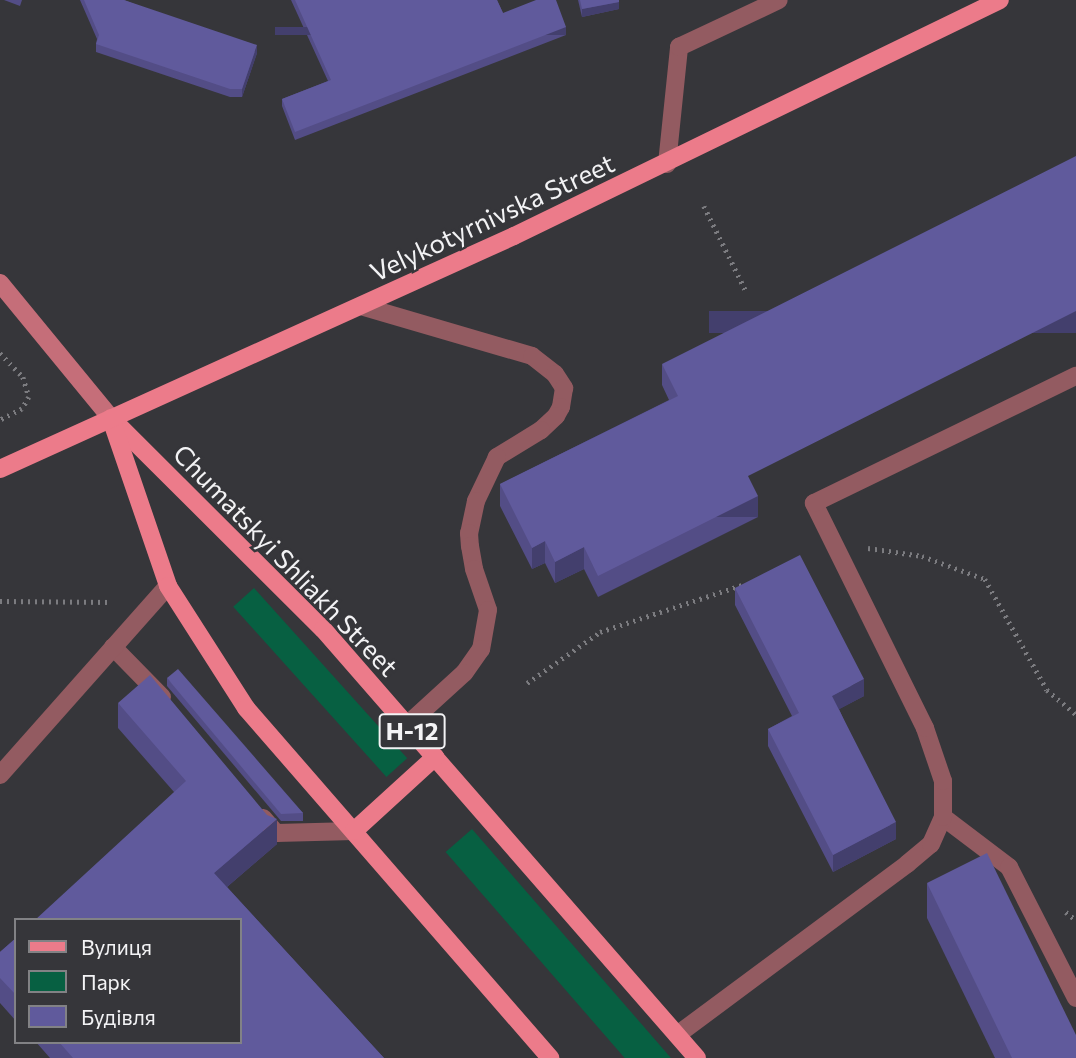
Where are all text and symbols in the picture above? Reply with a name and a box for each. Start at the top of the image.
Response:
street label: Velykotyrnivska Street [365,147,619,287]
street label: Chumatskyi Shliakh Street [167,438,405,682]
road number: Н-12 [377,710,447,752]
legend [14,918,242,1044]
text: Вулиця [81,934,152,959]
text: Парк [81,969,131,994]
text: Будівля [81,1004,156,1029]

